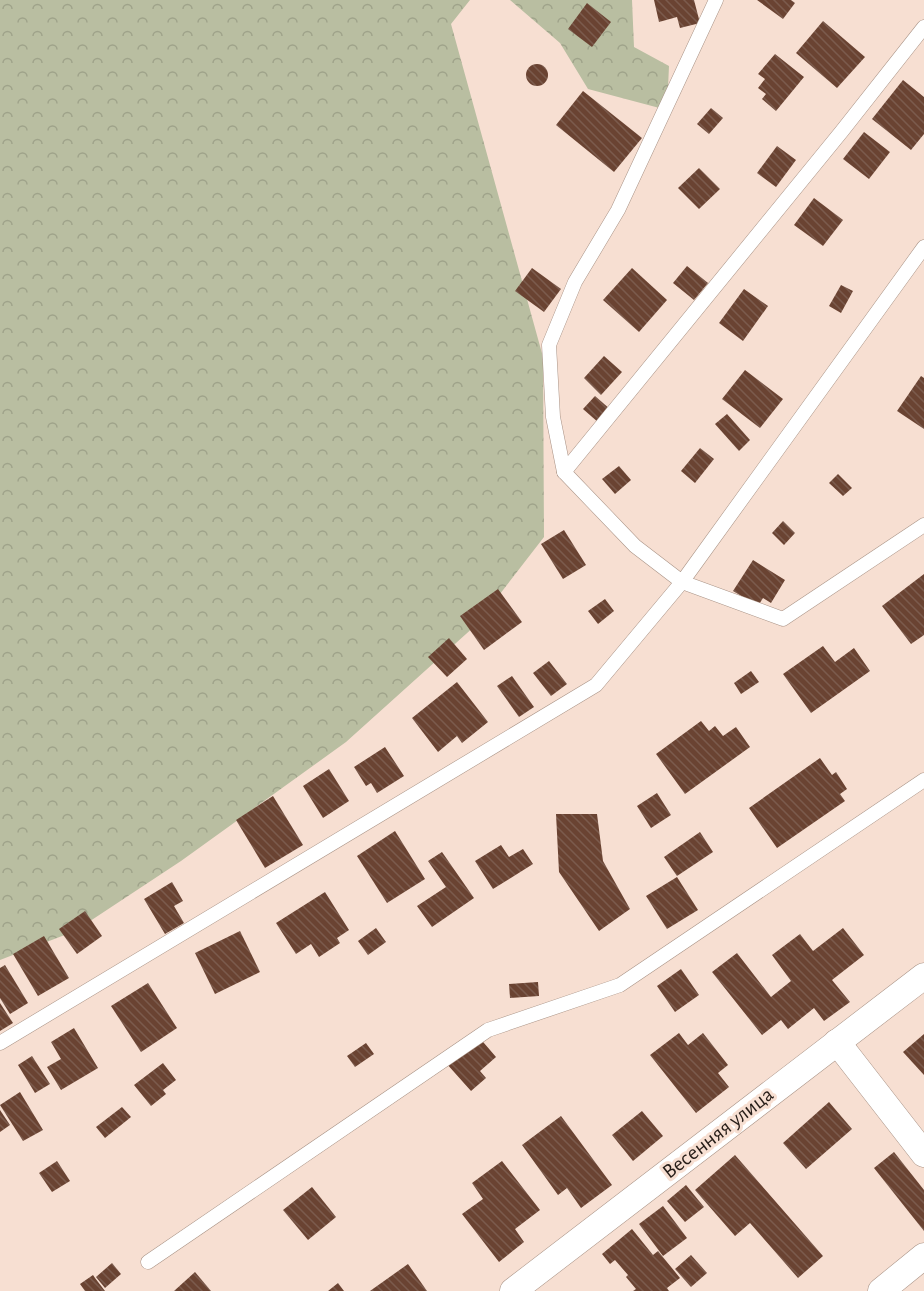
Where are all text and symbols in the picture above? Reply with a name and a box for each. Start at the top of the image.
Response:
street label: Весенняя улица [659,1083,778,1183]

